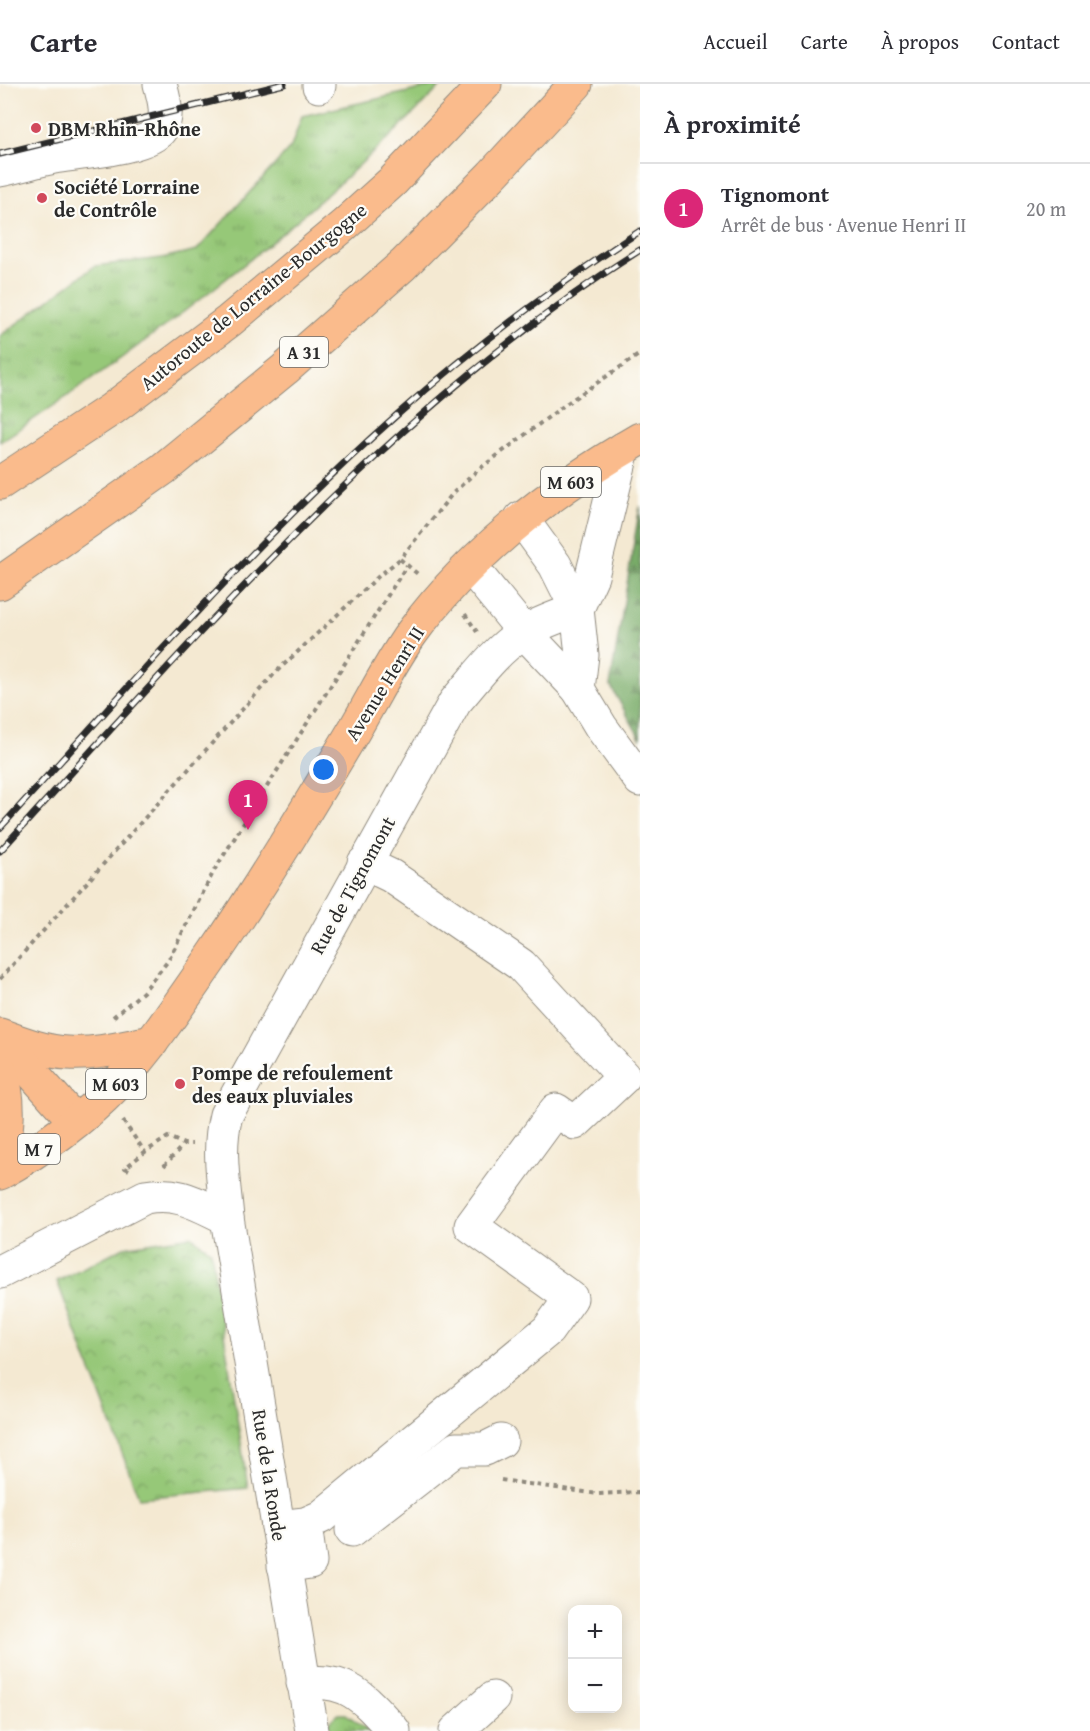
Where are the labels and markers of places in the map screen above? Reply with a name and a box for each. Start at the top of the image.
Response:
place label: DBM Rhin-Rhône [48,114,201,143]
marker: DBM Rhin-Rhône [29,121,43,135]
place label: Société Lorraine de Contrôle [54,172,200,224]
marker: Société Lorraine de Contrôle [35,191,49,205]
pin: 1 [228,780,268,830]
place label: Pompe de refoulement des eaux pluviales [192,1058,393,1110]
marker: Pompe de refoulement des eaux pluviales [173,1077,187,1091]

